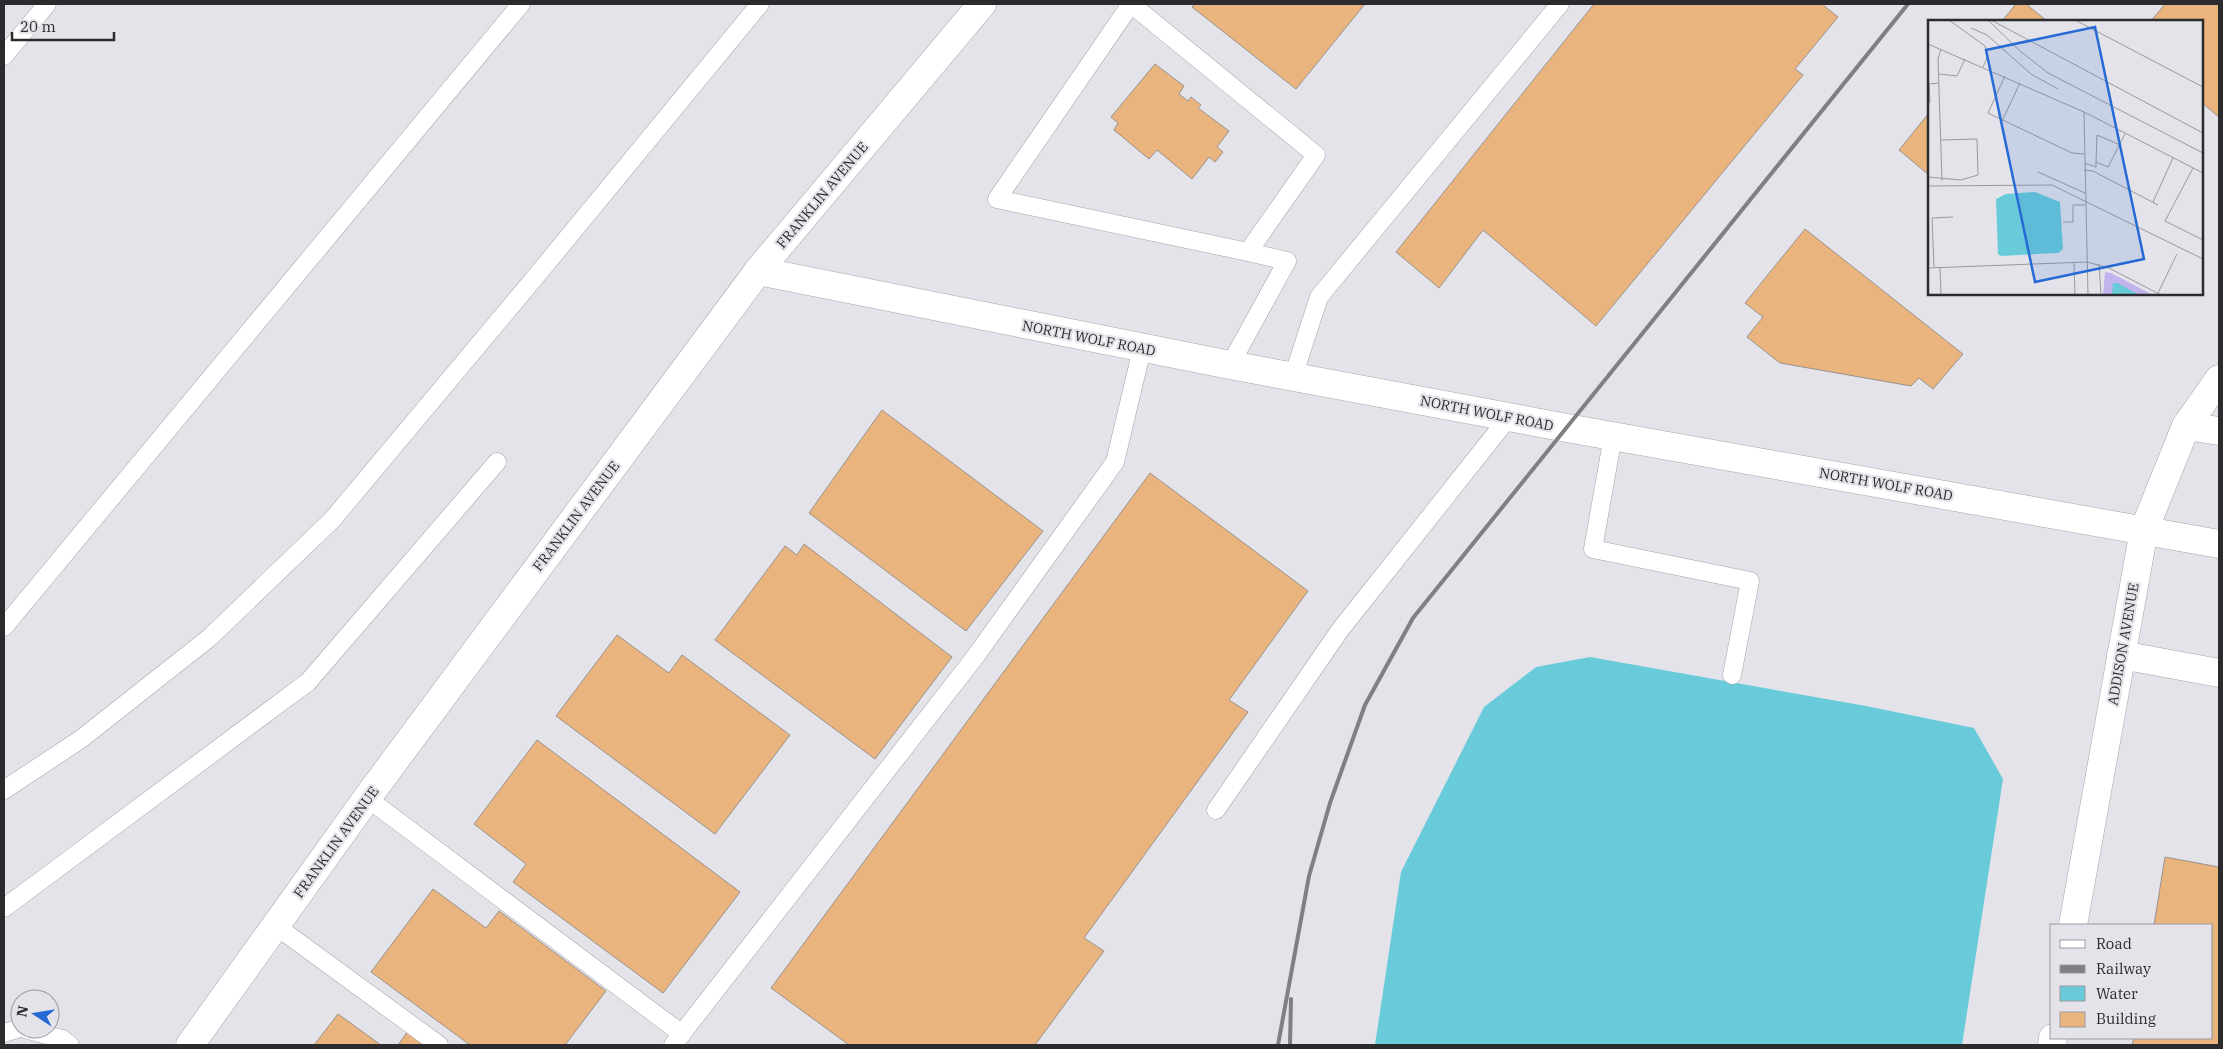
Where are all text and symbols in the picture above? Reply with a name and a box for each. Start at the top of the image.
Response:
scale bar [12,10,115,42]
text: 20 m [20,17,56,36]
inset map [1928,20,2203,295]
street label: FRANKLIN AVENUE [772,138,872,252]
street label: NORTH WOLF ROAD [1021,316,1157,360]
street label: NORTH WOLF ROAD [1419,391,1555,435]
street label: FRANKLIN AVENUE [529,457,623,575]
street label: NORTH WOLF ROAD [1818,463,1954,505]
street label: ADDISON AVENUE [2103,581,2143,707]
street label: FRANKLIN AVENUE [290,783,382,901]
legend [2050,924,2213,1039]
text: Road [2096,934,2132,953]
text: Railway [2096,959,2151,978]
text: Water [2096,984,2138,1003]
north arrow [10,989,60,1039]
text: N [12,1004,32,1019]
text: Building [2096,1009,2156,1028]

